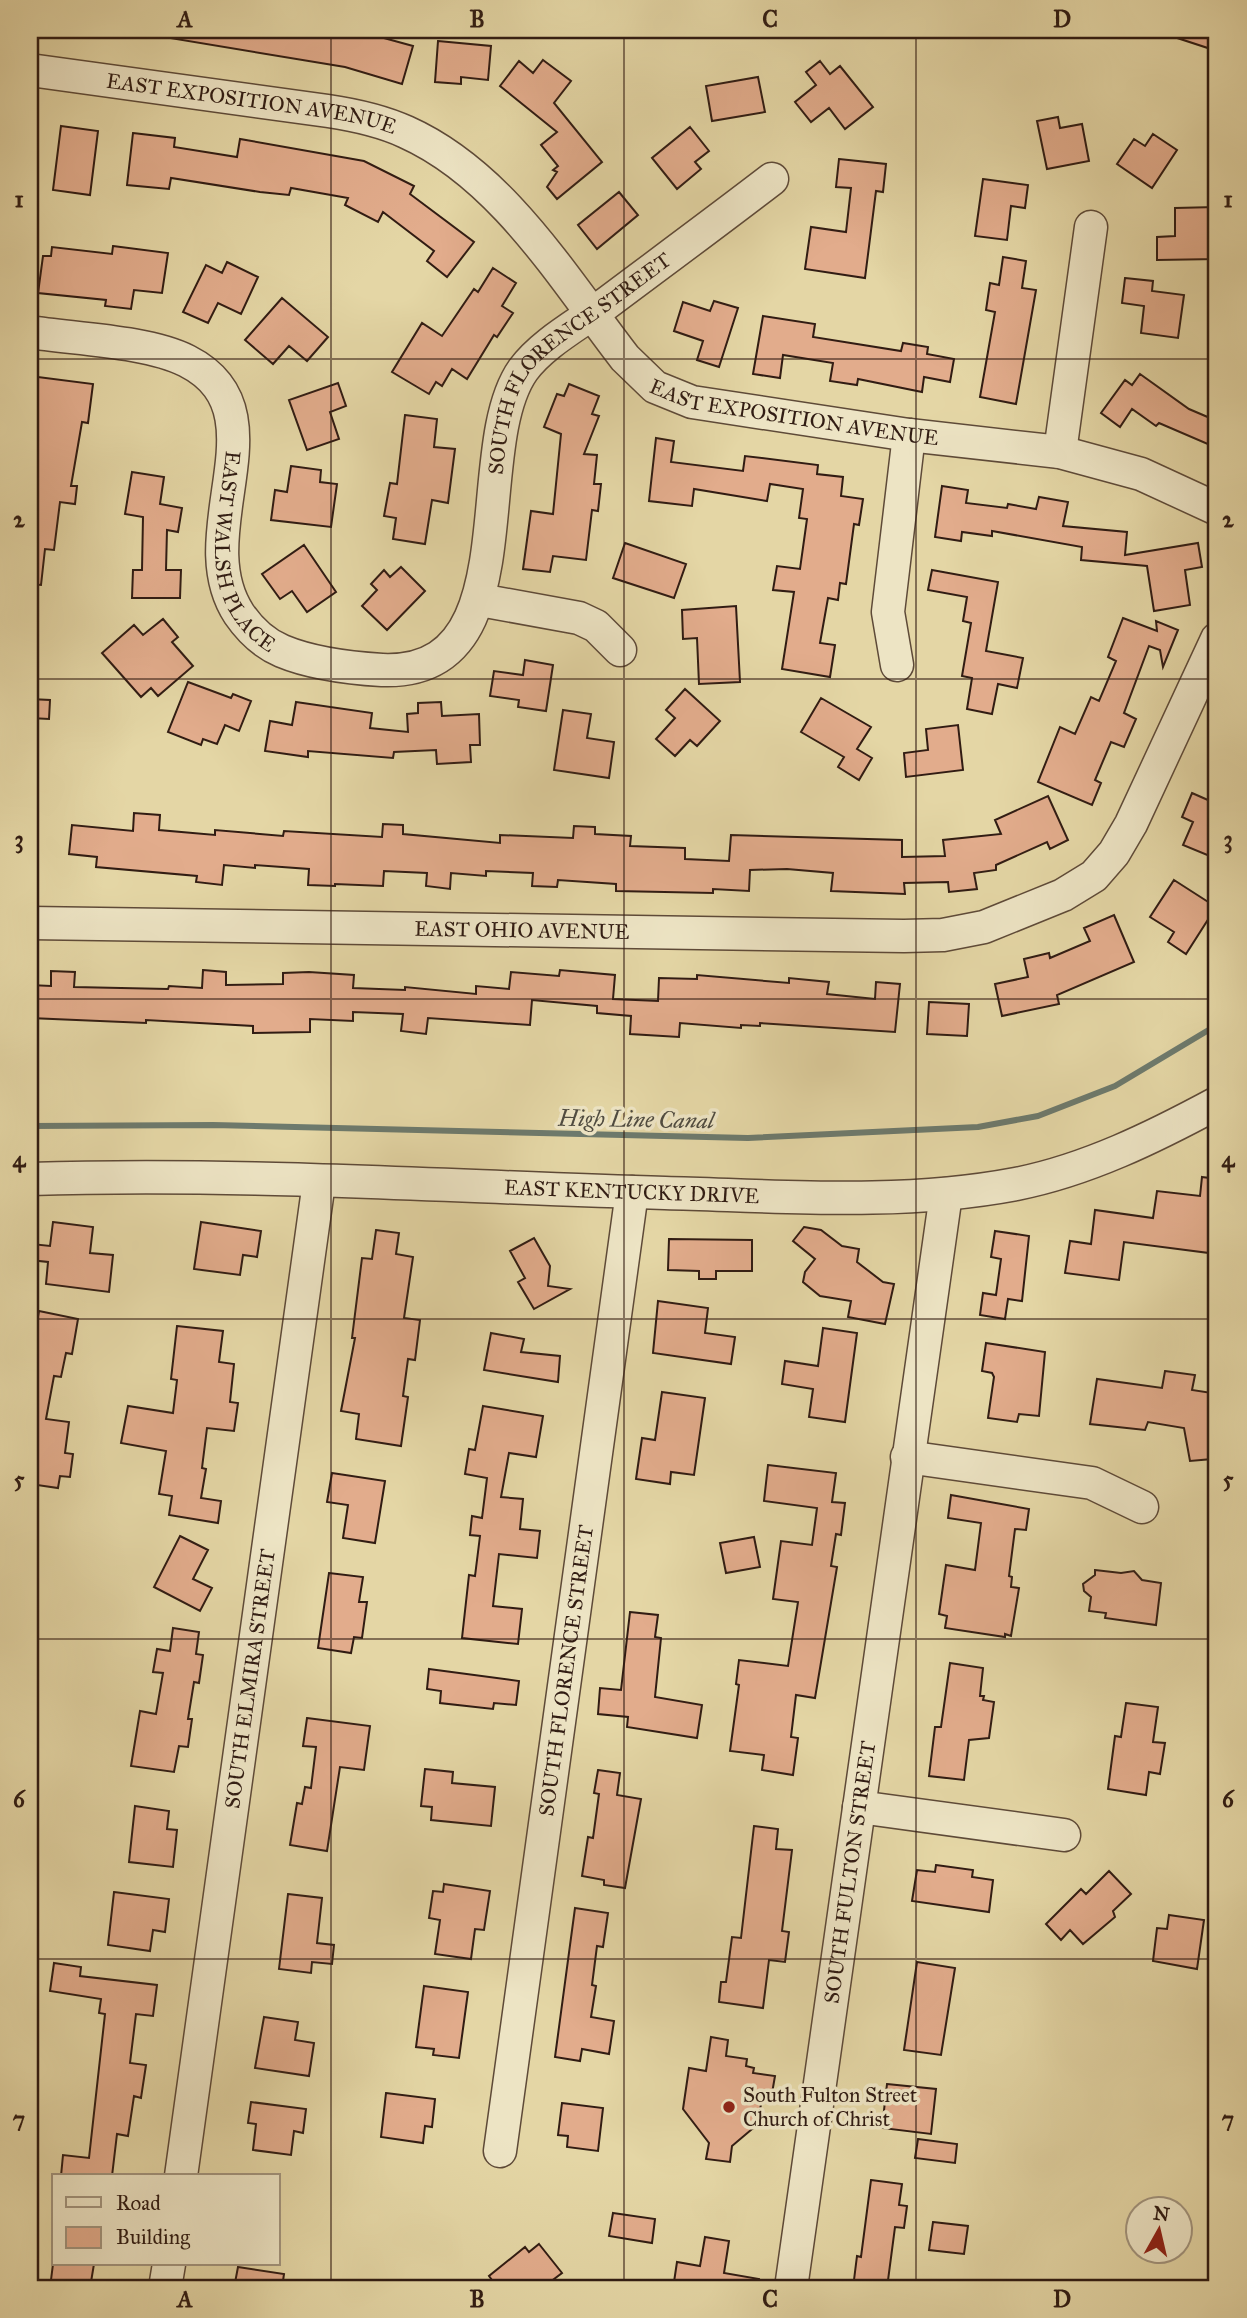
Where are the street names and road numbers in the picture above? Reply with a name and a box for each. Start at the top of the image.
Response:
street label: EAST EXPOSITION AVENUE [105,68,400,140]
street label: SOUTH FLORENCE STREET [483,247,676,476]
street label: EAST EXPOSITION AVENUE [646,373,940,451]
street label: EAST WALSH PLACE [209,450,281,658]
street label: EAST OHIO AVENUE [414,916,630,945]
street label: EAST KENTUCKY DRIVE [504,1174,760,1209]
street label: SOUTH FLORENCE STREET [533,1523,599,1818]
street label: SOUTH ELMIRA STREET [219,1547,281,1810]
street label: SOUTH FULTON STREET [818,1739,881,2005]

